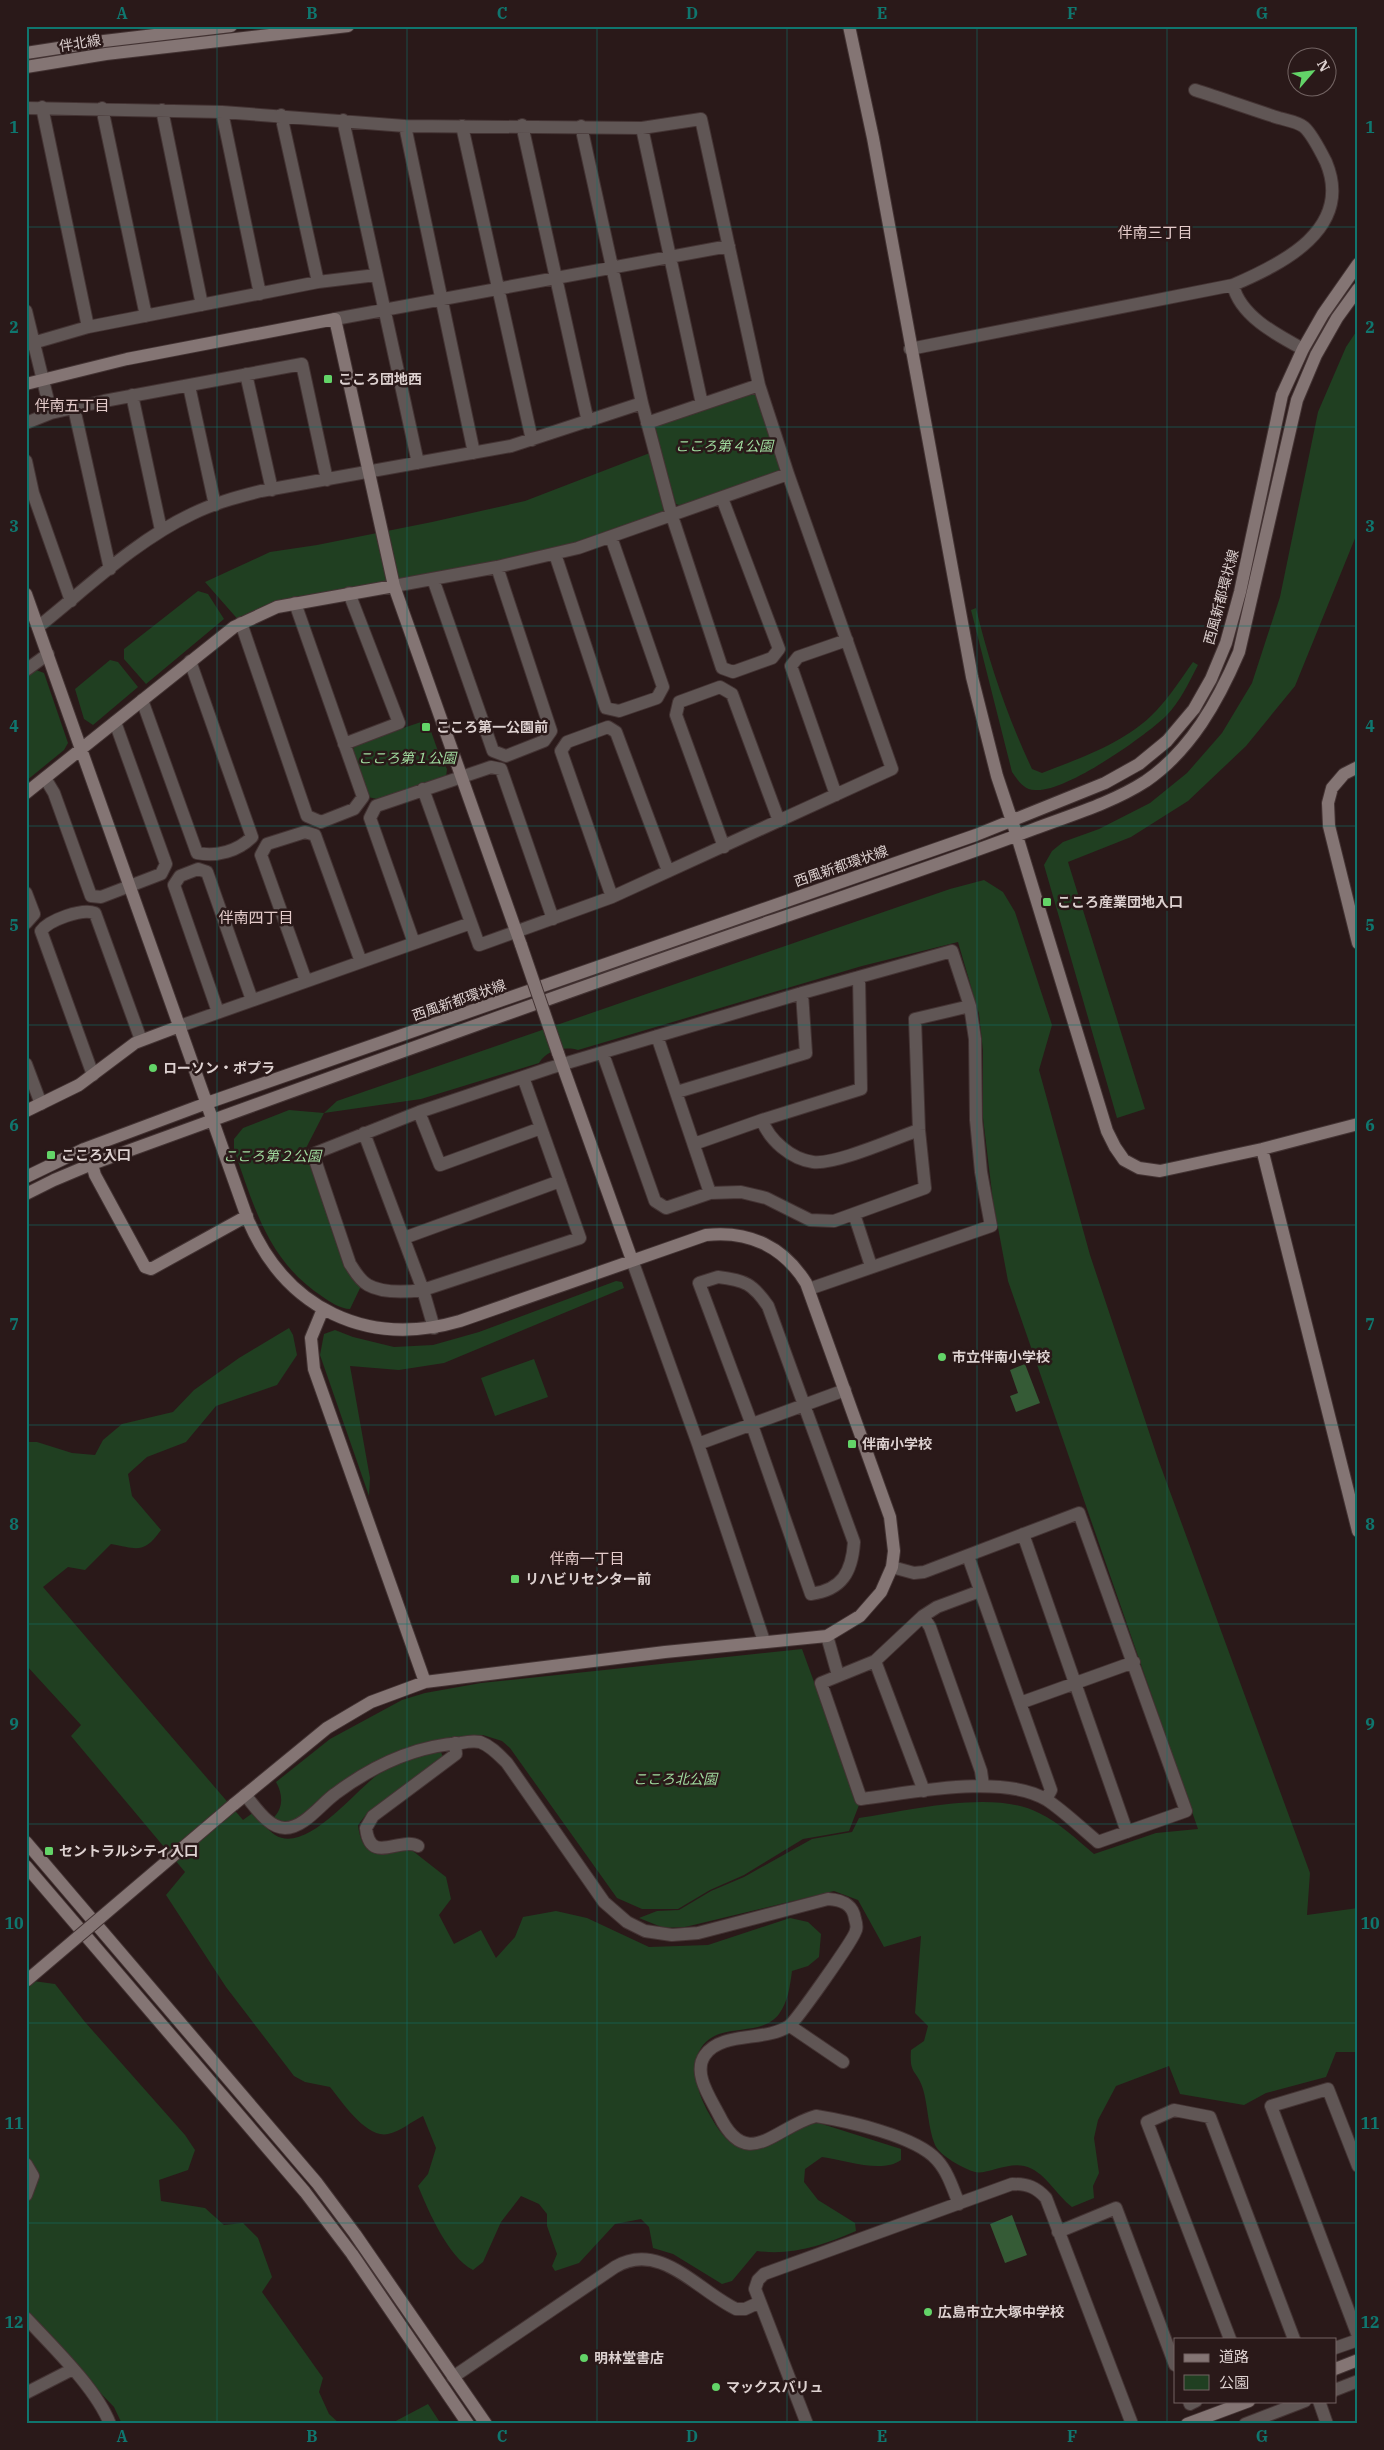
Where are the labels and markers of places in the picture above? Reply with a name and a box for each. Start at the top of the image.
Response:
place label: こころ団地西 [338,370,422,388]
marker: こころ団地西 [322,373,334,385]
place label: こころ第一公園前 [436,718,548,736]
marker: こころ第一公園前 [420,721,432,733]
place label: こころ産業団地入口 [1057,893,1183,911]
marker: こころ産業団地入口 [1041,896,1053,908]
place label: ローソン・ポプラ [163,1059,275,1077]
marker: ローソン・ポプラ [147,1062,159,1074]
place label: こころ入口 [61,1146,131,1164]
marker: こころ入口 [45,1149,57,1161]
place label: 市立伴南小学校 [952,1348,1050,1366]
marker: 市立伴南小学校 [936,1351,948,1363]
place label: 伴南小学校 [862,1435,932,1453]
marker: 伴南小学校 [846,1438,858,1450]
place label: リハビリセンター前 [525,1570,651,1588]
marker: リハビリセンター前 [509,1573,521,1585]
place label: セントラルシティ入口 [59,1842,198,1860]
marker: セントラルシティ入口 [43,1845,55,1857]
place label: 広島市立大塚中学校 [938,2303,1064,2321]
marker: 広島市立大塚中学校 [922,2306,934,2318]
place label: 明林堂書店 [594,2349,664,2367]
marker: 明林堂書店 [578,2352,590,2364]
place label: マックスバリュ [726,2378,824,2396]
marker: マックスバリュ [710,2381,722,2393]

